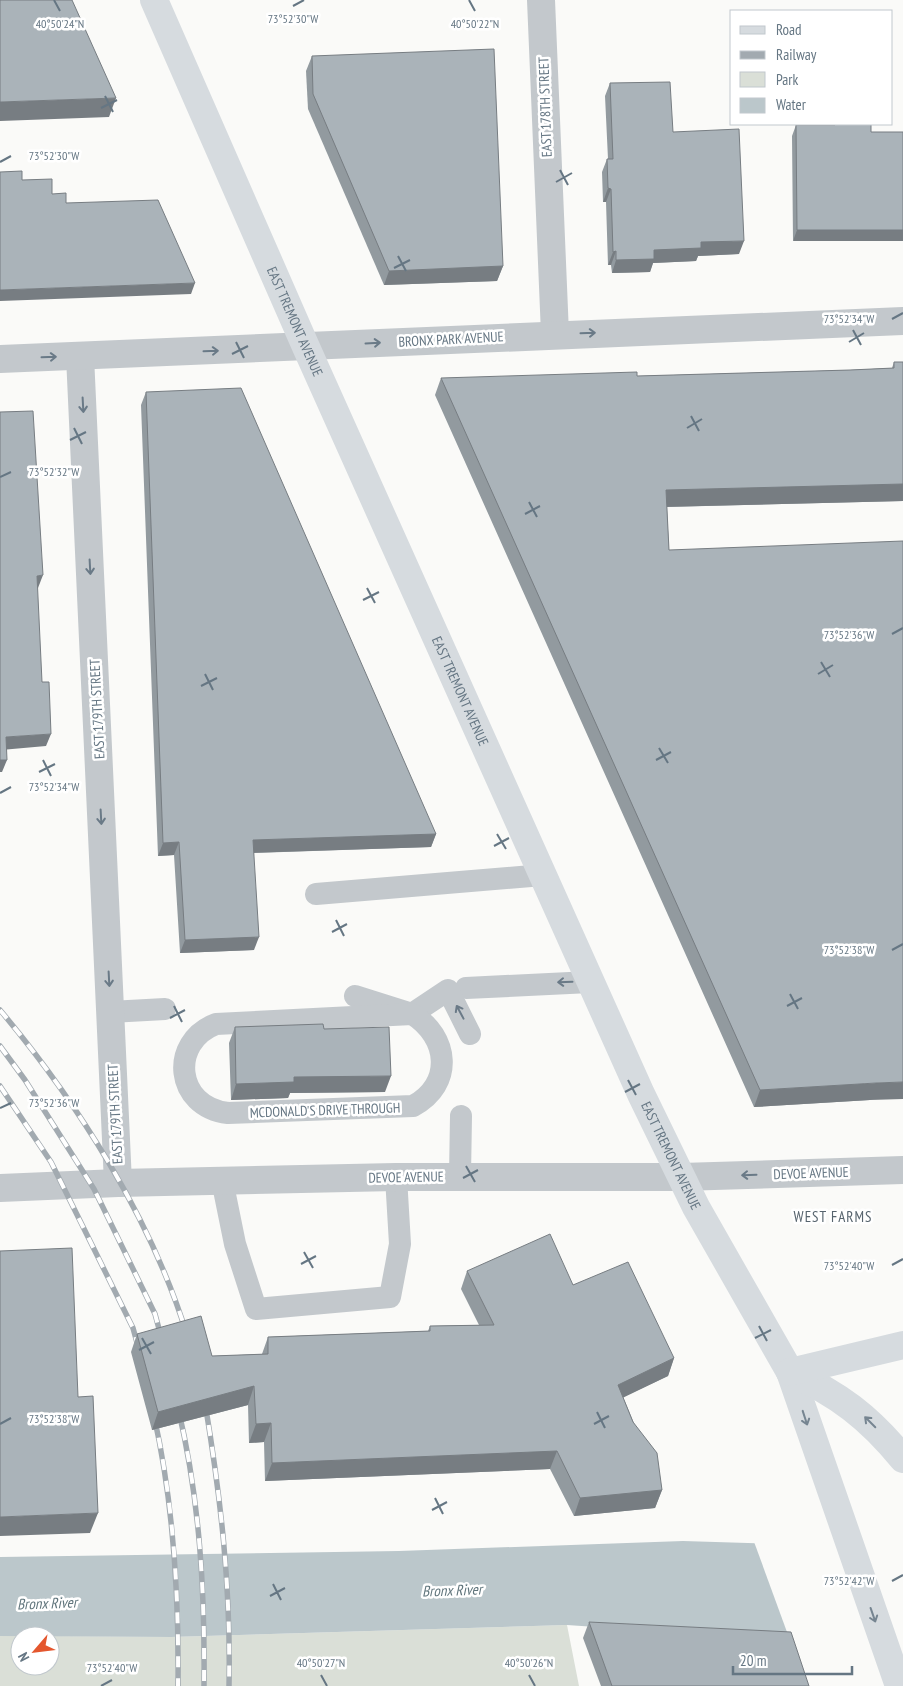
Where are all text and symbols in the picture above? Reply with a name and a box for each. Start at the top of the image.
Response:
legend [730,10,893,125]
text: 73°52'30"W [268,11,318,26]
text: 40°50'24"N [36,16,84,31]
text: 40°50'22"N [451,16,499,31]
text: Road [776,20,802,39]
text: Railway [776,45,817,64]
street label: EAST 178TH STREET [534,56,556,157]
text: Park [776,70,798,89]
text: Water [776,95,807,114]
text: 73°52'30"W [29,148,79,163]
street label: EAST TREMONT AVENUE [263,264,327,379]
text: 73°52'34"W [824,311,874,326]
street label: BRONX PARK AVENUE [398,327,504,351]
one-way arrow [580,328,596,337]
one-way arrow [365,339,381,348]
one-way arrow [203,346,219,355]
one-way arrow [40,352,56,362]
one-way arrow [78,396,87,412]
text: 73°52'32"W [29,464,79,479]
one-way arrow [85,558,95,575]
text: 73°52'36"W [824,627,874,642]
street label: EAST TREMONT AVENUE [428,634,493,749]
street label: EAST 179TH STREET [85,658,109,760]
text: 73°52'34"W [29,779,79,794]
one-way arrow [97,809,106,825]
text: 73°52'38"W [824,942,874,957]
one-way arrow [104,970,114,987]
one-way arrow [557,978,573,987]
one-way arrow [454,1005,464,1019]
street label: EAST 179TH STREET [103,1063,127,1165]
text: 73°52'36"W [29,1095,79,1110]
street label: MCDONALD'S DRIVE THROUGH [249,1098,401,1122]
street label: EAST TREMONT AVENUE [637,1099,705,1213]
street label: DEVOE AVENUE [773,1163,849,1183]
street label: DEVOE AVENUE [368,1167,444,1187]
one-way arrow [742,1170,758,1180]
district label: WEST FARMS [794,1207,872,1226]
text: 73°52'40"W [824,1258,874,1273]
one-way arrow [800,1410,810,1426]
text: 73°52'38"W [29,1411,79,1426]
one-way arrow [864,1416,876,1429]
text: 73°52'42"W [824,1573,874,1588]
water label: Bronx River [422,1579,484,1601]
water label: Bronx River [17,1592,79,1614]
one-way arrow [869,1607,879,1623]
north arrow [10,1626,60,1676]
scale bar [733,1644,852,1676]
text: N [14,1650,33,1665]
text: 20 m [740,1651,766,1670]
text: 40°50'27"N [297,1655,345,1670]
text: 40°50'26"N [505,1655,553,1670]
text: 73°52'40"W [87,1660,137,1675]

